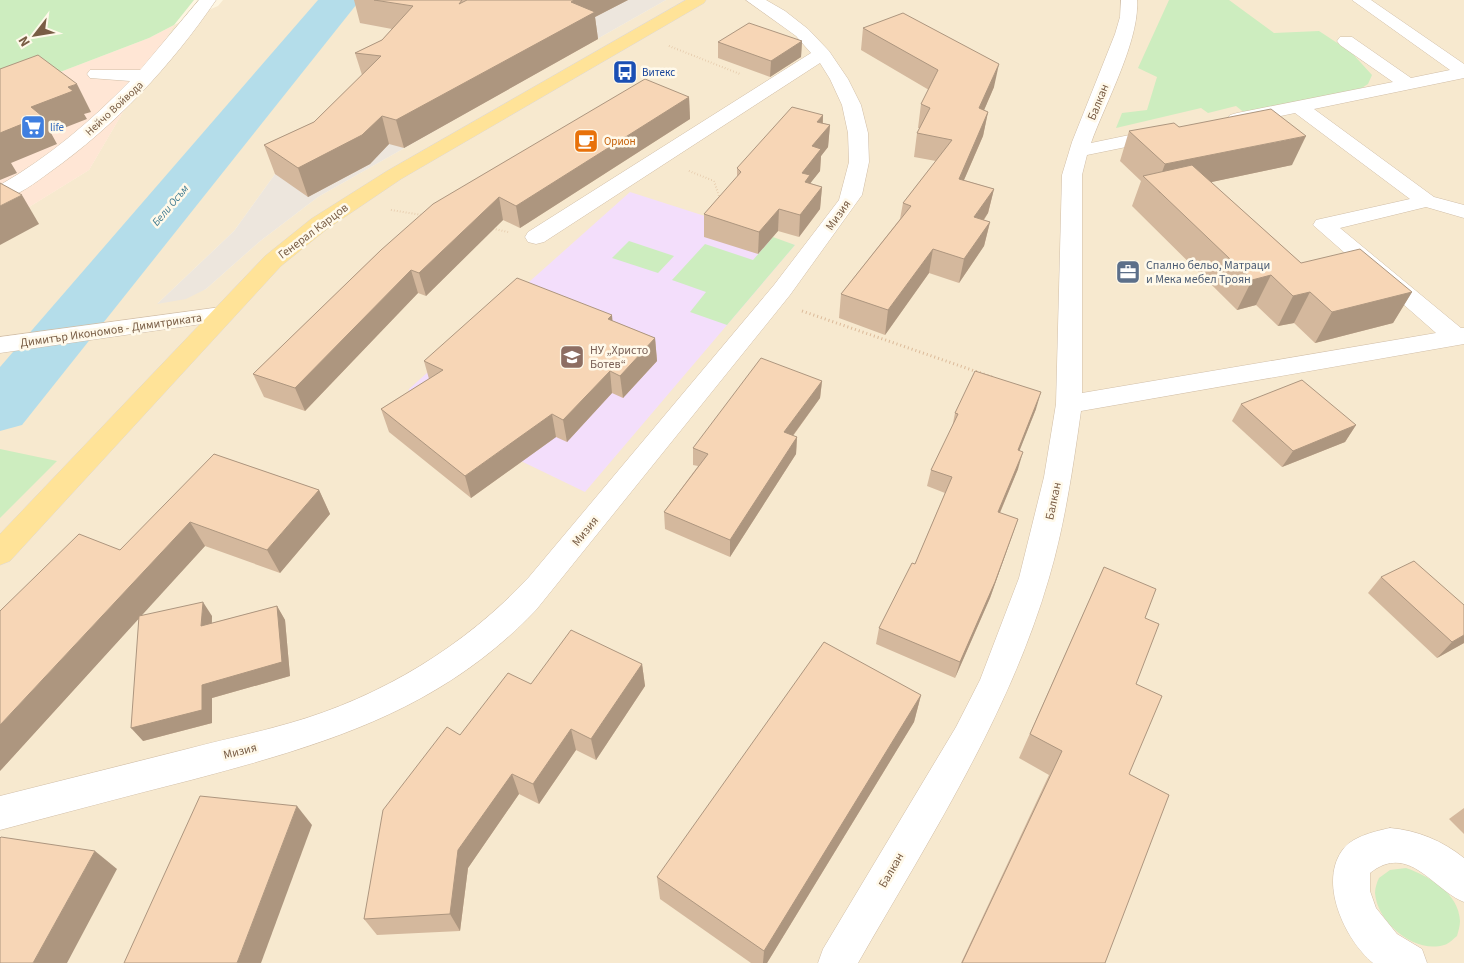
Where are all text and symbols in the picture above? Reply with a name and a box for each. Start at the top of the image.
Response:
north arrow [10,10,60,60]
text: N [14,32,36,50]
bus stop icon: Витекс [612,59,638,85]
place label: Витекс [642,65,675,80]
street label: Нейчо Войвода [82,78,147,139]
street label: Балкан [1083,81,1113,123]
supermarket icon: life [20,114,46,140]
place label: life [50,120,65,135]
cafe icon: Орион [573,128,599,154]
place label: Орион [604,134,636,149]
water label: Бели Осъм [149,181,192,229]
street label: Мизия [822,197,855,234]
street label: Генерал Карцов [275,199,352,263]
place label: Спално бельо, Матраци и Мека мебел Троян [1146,257,1270,288]
office icon: Спално бельо, Матраци и Мека мебел Троян [1115,259,1141,285]
street label: Димитър Икономов - Димитриката [19,309,203,352]
place label: НУ „Христо Ботев“ [590,342,648,373]
school or university icon: НУ „Христо Ботев“ [559,344,585,370]
street label: Балкан [1041,481,1066,521]
street label: Мизия [568,513,603,550]
street label: Мизия [222,739,259,764]
street label: Балкан [875,850,908,891]

